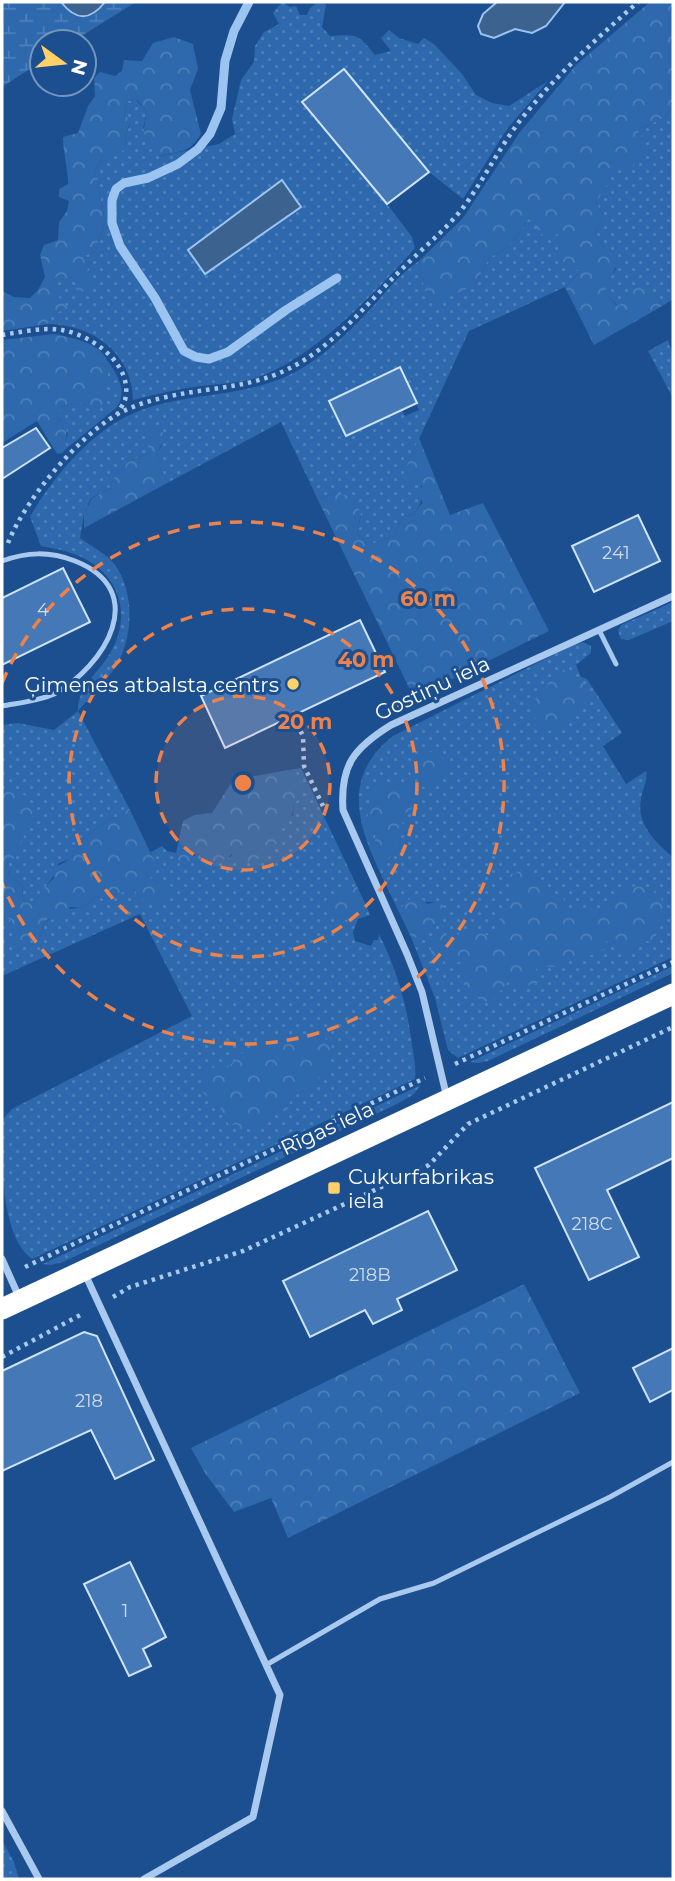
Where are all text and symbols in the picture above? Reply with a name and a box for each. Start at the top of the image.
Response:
north arrow [28,28,98,98]
text: N [66,57,92,78]
house number: 241 [602,542,630,564]
text: 60 m [400,586,456,611]
house number: 4 [37,599,49,621]
text: 40 m [338,647,394,672]
street label: Gostiņu iela [371,650,494,726]
place label: Ģimenes atbalsta centrs [24,672,279,698]
marker: Ģimenes atbalsta centrs [285,676,301,692]
text: 20 m [278,709,332,734]
centre of rings [231,771,255,795]
street label: Rīgas iela [277,1096,377,1160]
place label: Cukurfabrikas iela [348,1164,494,1213]
marker: Cukurfabrikas iela [326,1180,342,1196]
house number: 218C [572,1213,613,1235]
house number: 218B [349,1264,391,1286]
house number: 218 [75,1390,103,1412]
house number: 1 [122,1600,128,1622]

